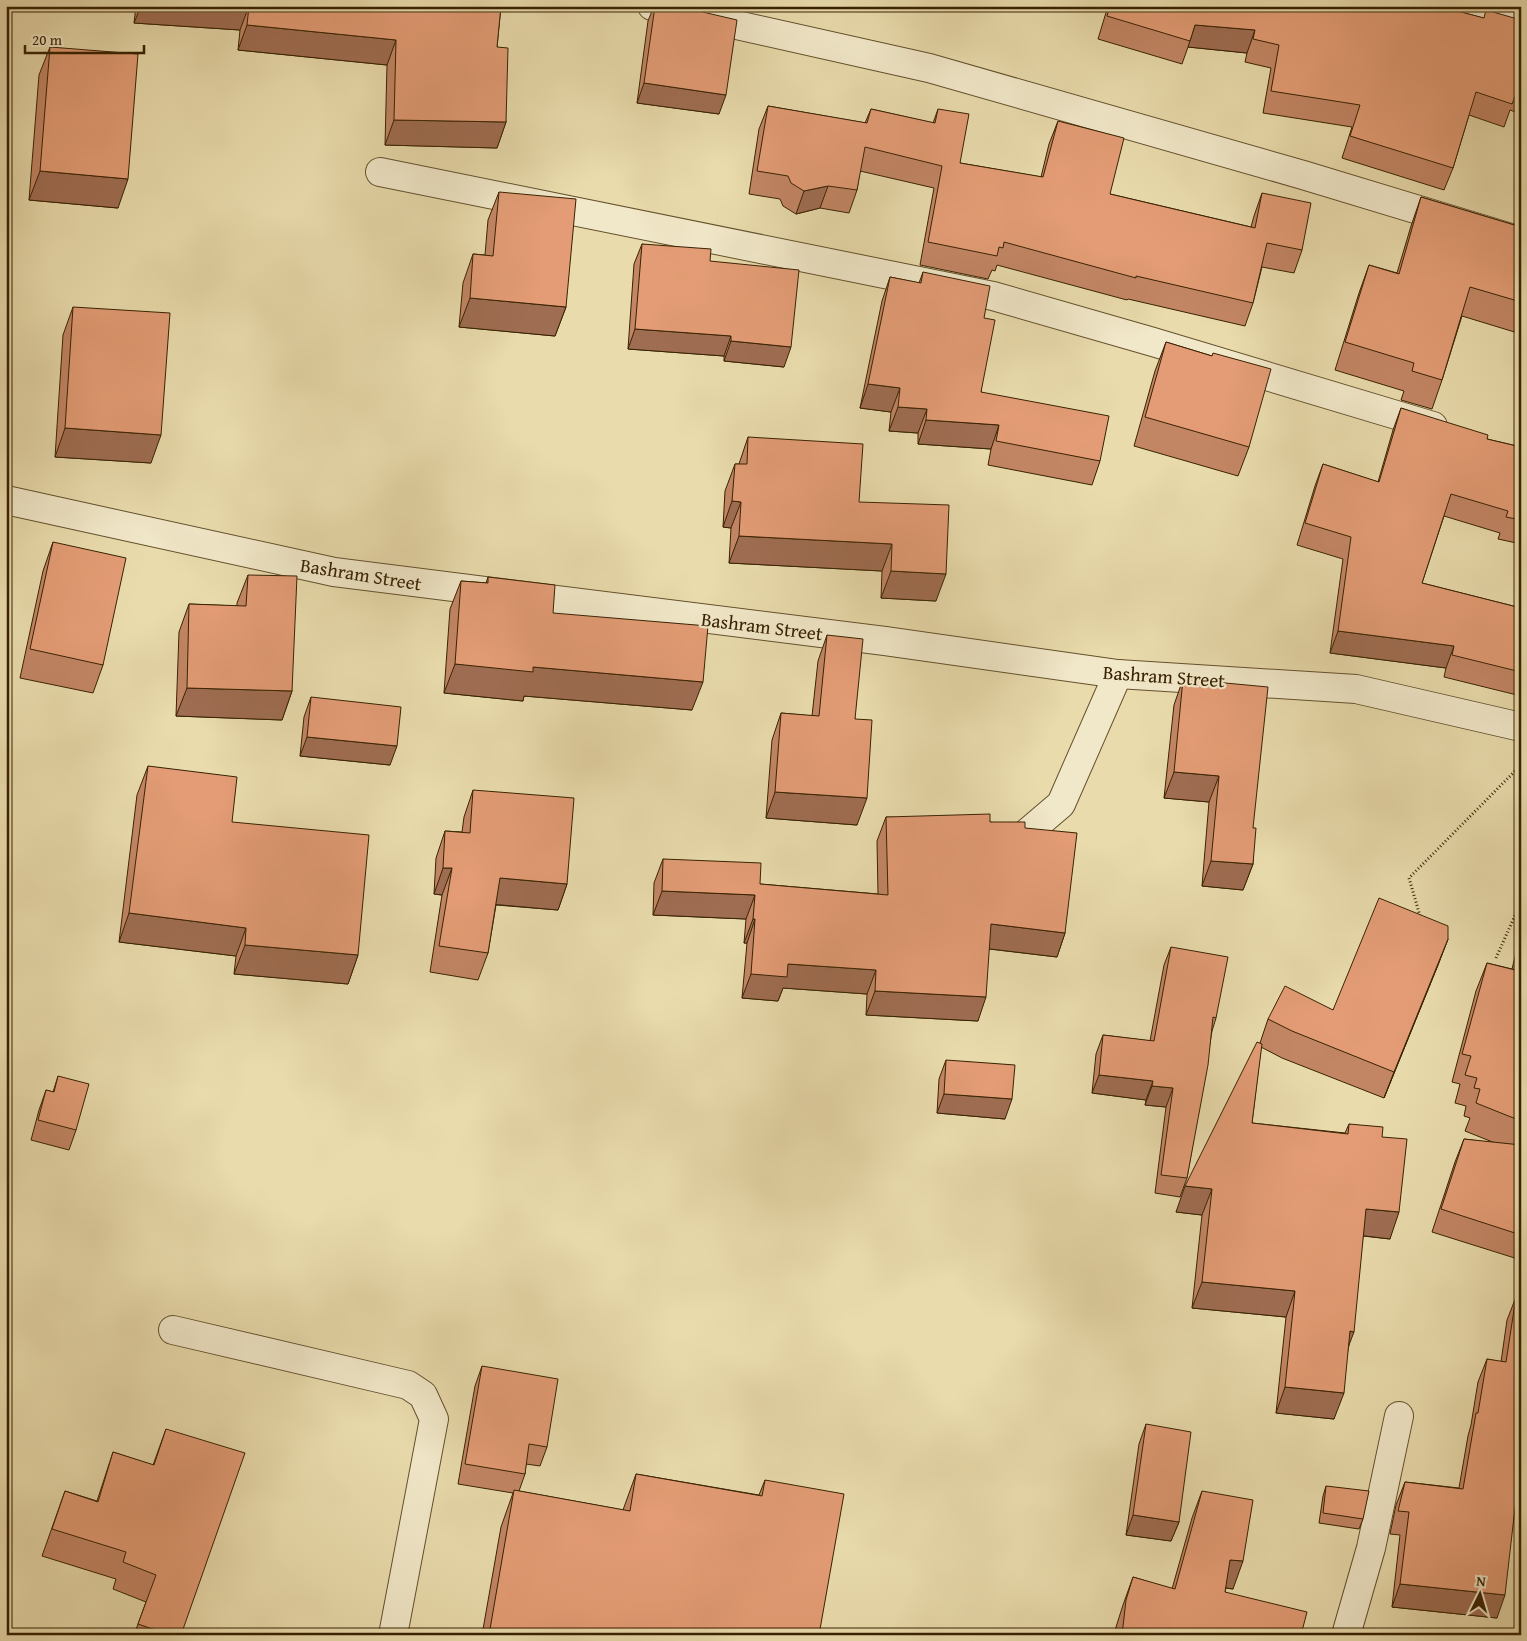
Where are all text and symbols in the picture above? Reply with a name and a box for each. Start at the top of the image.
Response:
scale bar [25,22,144,54]
text: 20 m [32,29,63,50]
street label: Bashram Street [298,551,424,597]
street label: Bashram Street [700,605,825,647]
street label: Bashram Street [1102,658,1226,694]
north arrow [1454,1568,1504,1618]
text: N [1476,1571,1487,1591]

